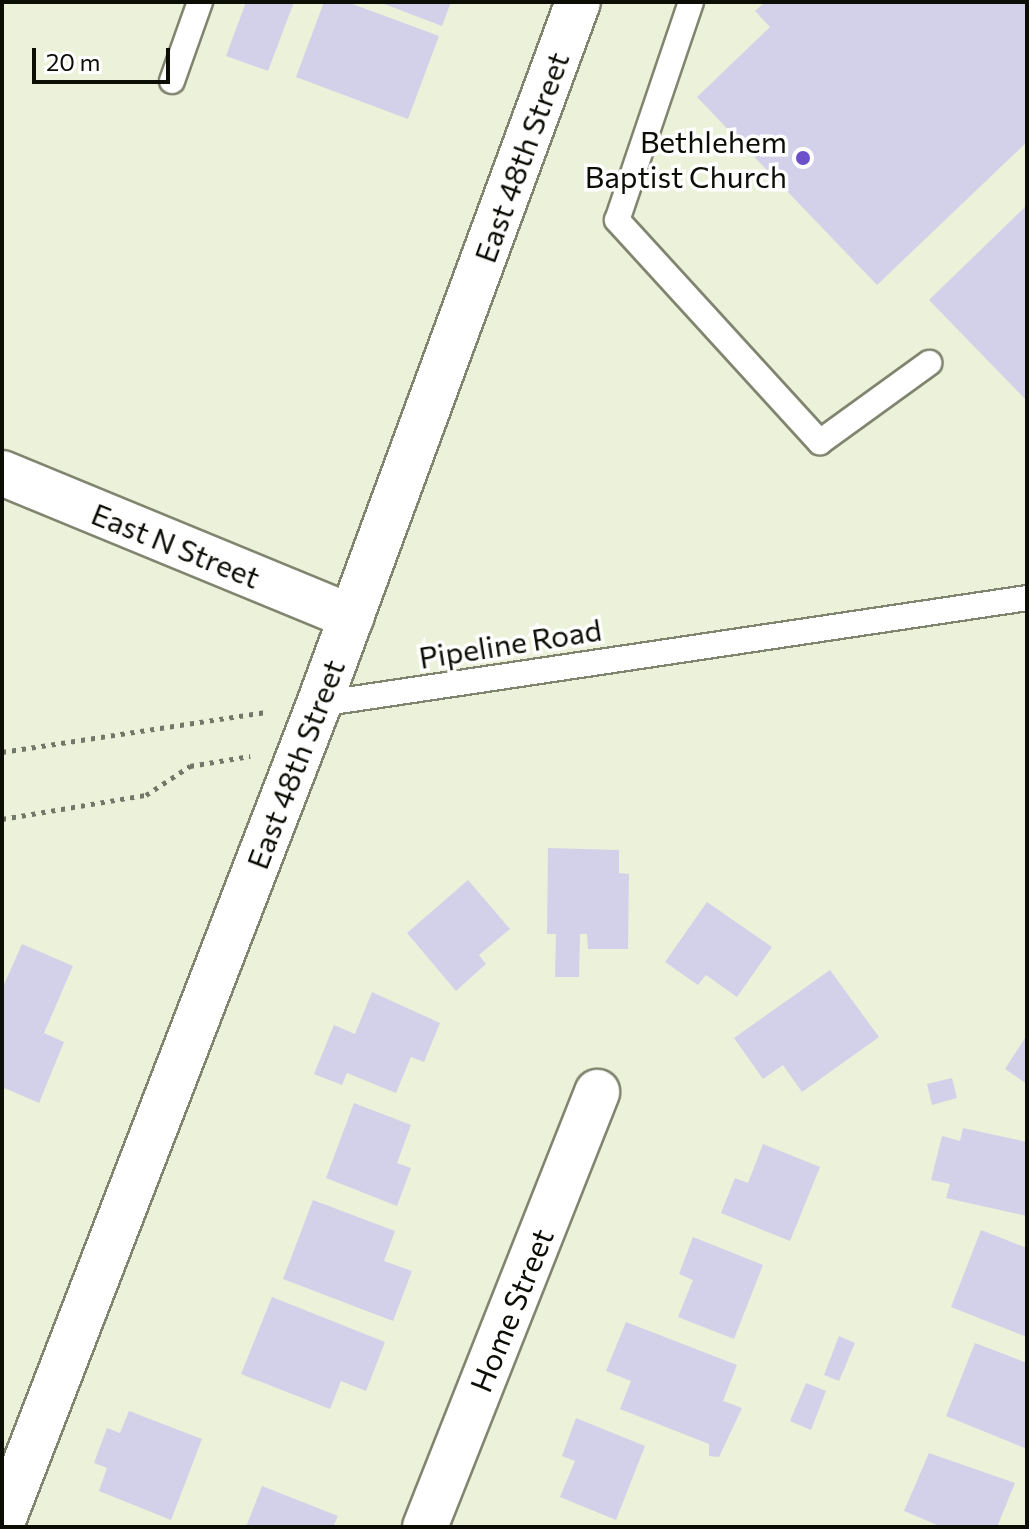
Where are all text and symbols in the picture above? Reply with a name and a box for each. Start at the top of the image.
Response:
scale bar [36,32,174,82]
text: 20 m [46,47,100,76]
street label: East 48th Street [466,47,576,267]
place label: Bethlehem Baptist Church [585,123,787,194]
marker: Bethlehem Baptist Church [794,149,812,167]
street label: East N Street [87,495,265,595]
street label: Pipeline Road [416,611,604,675]
street label: East 48th Street [239,654,351,874]
street label: Home Street [462,1223,560,1397]

